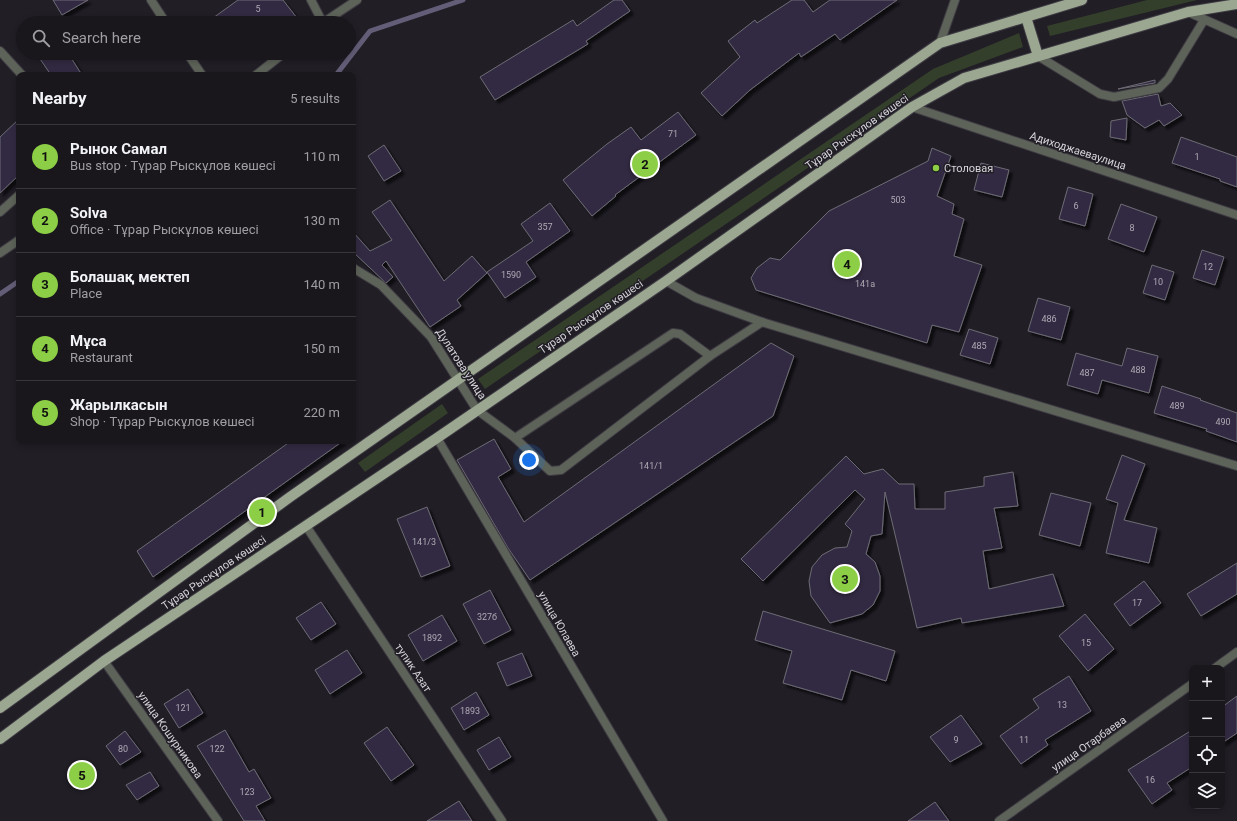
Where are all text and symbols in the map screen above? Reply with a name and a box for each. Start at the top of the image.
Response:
house number: 5 [255,4,261,14]
search box [16,16,356,60]
icon: search [30,27,52,49]
text: Search here [62,29,141,47]
text: Nearby [32,88,87,108]
text: 5 results [290,91,340,106]
street label: Тұрар Рыскұлов көшесі [803,91,911,173]
house number: 71 [668,129,678,139]
street label: Адиходжаеваулица [1028,129,1128,173]
text: Рынок Самал [70,140,167,158]
text: 1 [41,149,49,164]
text: 110 m [303,149,340,164]
pin: 2 [632,149,658,179]
house number: 1 [1194,152,1200,162]
text: Bus stop · Тұрар Рыскұлов көшесі [70,158,276,173]
place label: Столовая [944,162,993,175]
marker: Столовая [931,163,941,173]
house number: 503 [890,195,906,205]
house number: 6 [1073,201,1079,211]
text: Solva [70,204,107,222]
text: 2 [41,213,49,228]
text: 130 m [303,213,340,228]
text: Office · Тұрар Рыскұлов көшесі [70,222,259,237]
house number: 357 [537,222,553,232]
house number: 8 [1129,223,1135,233]
pin: 4 [834,249,860,279]
house number: 12 [1203,262,1213,272]
text: Болашақ мектеп [70,268,190,286]
house number: 1590 [501,270,521,280]
text: 3 [41,277,49,292]
text: 140 m [303,277,340,292]
street label: Тұрар Рыскұлов көшесі [536,277,646,357]
house number: 10 [1153,277,1163,287]
house number: 141а [855,279,875,289]
text: Place [70,286,102,301]
house number: 486 [1041,314,1057,324]
street label: Дулатова улица [433,326,489,402]
text: Мұса [70,332,107,350]
text: 4 [41,341,49,356]
text: 150 m [303,341,340,356]
house number: 485 [971,341,987,351]
text: Restaurant [70,350,133,365]
house number: 488 [1130,365,1146,375]
house number: 487 [1079,368,1095,378]
text: Жарылкасын [70,396,168,414]
house number: 489 [1169,401,1185,411]
text: 5 [41,405,49,420]
text: 220 m [303,405,340,420]
text: Shop · Тұрар Рыскұлов көшесі [70,414,255,429]
house number: 490 [1215,417,1231,427]
your location [519,450,539,470]
house number: 141/1 [639,461,663,471]
pin: 1 [249,497,275,527]
street label: Тұрар Рыскұлов көшесі [159,533,269,613]
house number: 141/3 [412,537,436,547]
pin: 3 [832,564,858,594]
street label: улица Юлаева [535,589,583,659]
house number: 17 [1132,598,1142,608]
house number: 327б [477,612,497,622]
house number: 1892 [422,633,442,643]
house number: 15 [1081,638,1091,648]
street label: тупик Азат [392,641,434,695]
map controls [1189,665,1225,809]
button: + [1189,665,1225,701]
street label: улица Кошурникова [135,689,205,781]
house number: 13 [1057,700,1067,710]
button: − [1189,701,1225,737]
house number: 121 [175,703,191,713]
house number: 1893 [460,706,480,716]
street label: улица Отарбаева [1049,713,1129,775]
house number: 9 [953,735,959,745]
house number: 11 [1019,735,1029,745]
button: locate [1189,737,1225,773]
house number: 80 [118,744,128,754]
house number: 122 [209,744,225,754]
pin: 5 [69,760,95,790]
button: layers [1189,773,1225,809]
house number: 16 [1145,775,1155,785]
house number: 123 [239,787,255,797]

